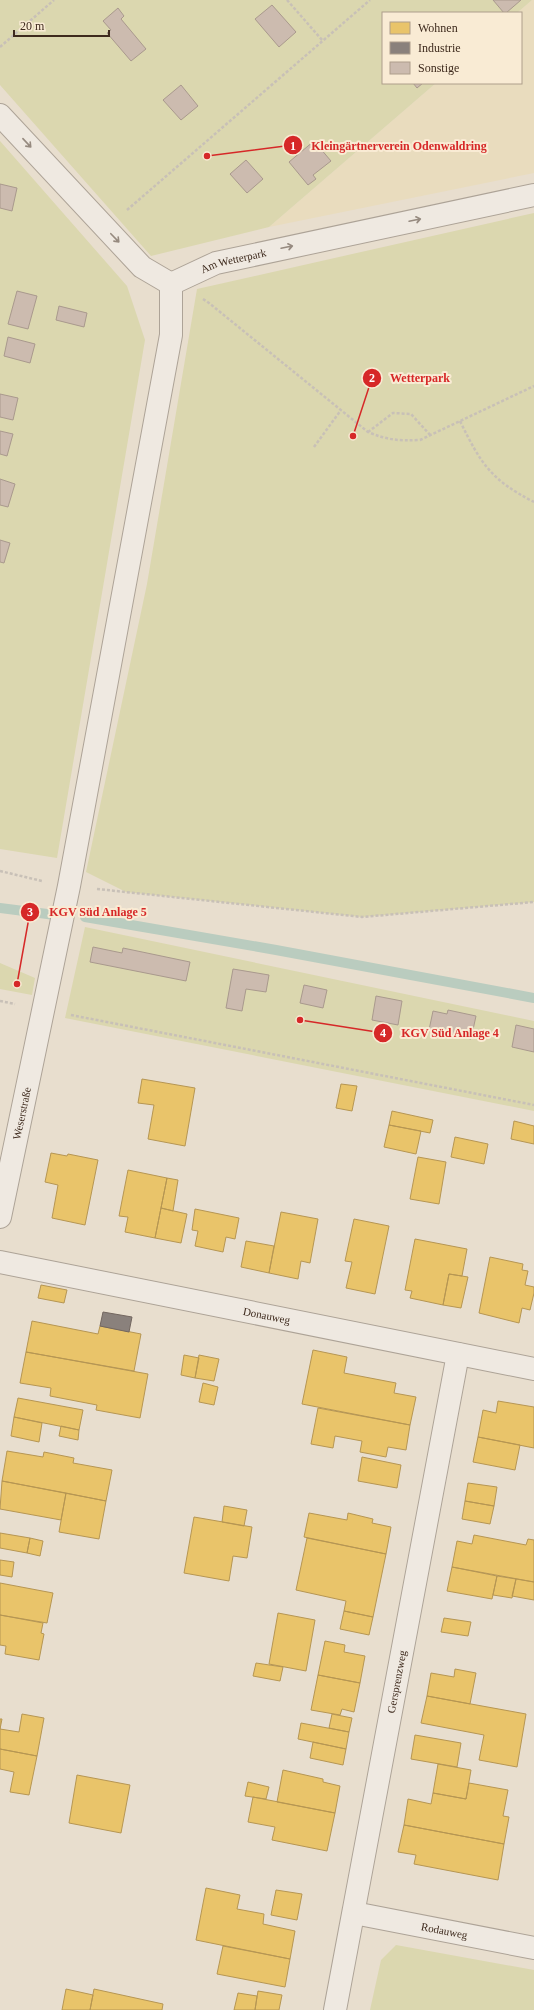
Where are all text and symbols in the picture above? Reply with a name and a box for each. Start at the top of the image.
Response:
scale bar [14,12,109,38]
legend [382,12,522,84]
text: 20 m [20,19,45,33]
text: Wohnen [418,21,458,35]
text: Industrie [418,41,461,55]
text: Sonstige [418,61,459,75]
callout: Kleingärtnerverein Odenwaldring [283,133,494,157]
one-way arrow [22,138,31,148]
text: 1 [290,139,296,153]
text: Kleingärtnerverein Odenwaldring [311,139,487,153]
one-way arrow [408,216,421,224]
one-way arrow [111,233,120,243]
one-way arrow [281,243,294,251]
street label: Am Wetterpark [198,246,268,275]
callout: Wetterpark [362,366,458,390]
text: 2 [369,371,375,385]
text: Wetterpark [390,371,450,385]
callout: KGV Süd Anlage 5 [20,900,155,924]
text: 3 [27,905,33,919]
text: KGV Süd Anlage 5 [49,905,147,919]
callout: KGV Süd Anlage 4 [373,1021,507,1045]
text: 4 [380,1026,386,1040]
text: KGV Süd Anlage 4 [401,1026,499,1040]
street label: Weserstraße [10,1086,33,1141]
street label: Donauweg [242,1305,292,1326]
street label: Gersprenzweg [385,1649,408,1714]
street label: Rodauweg [420,1920,469,1941]

